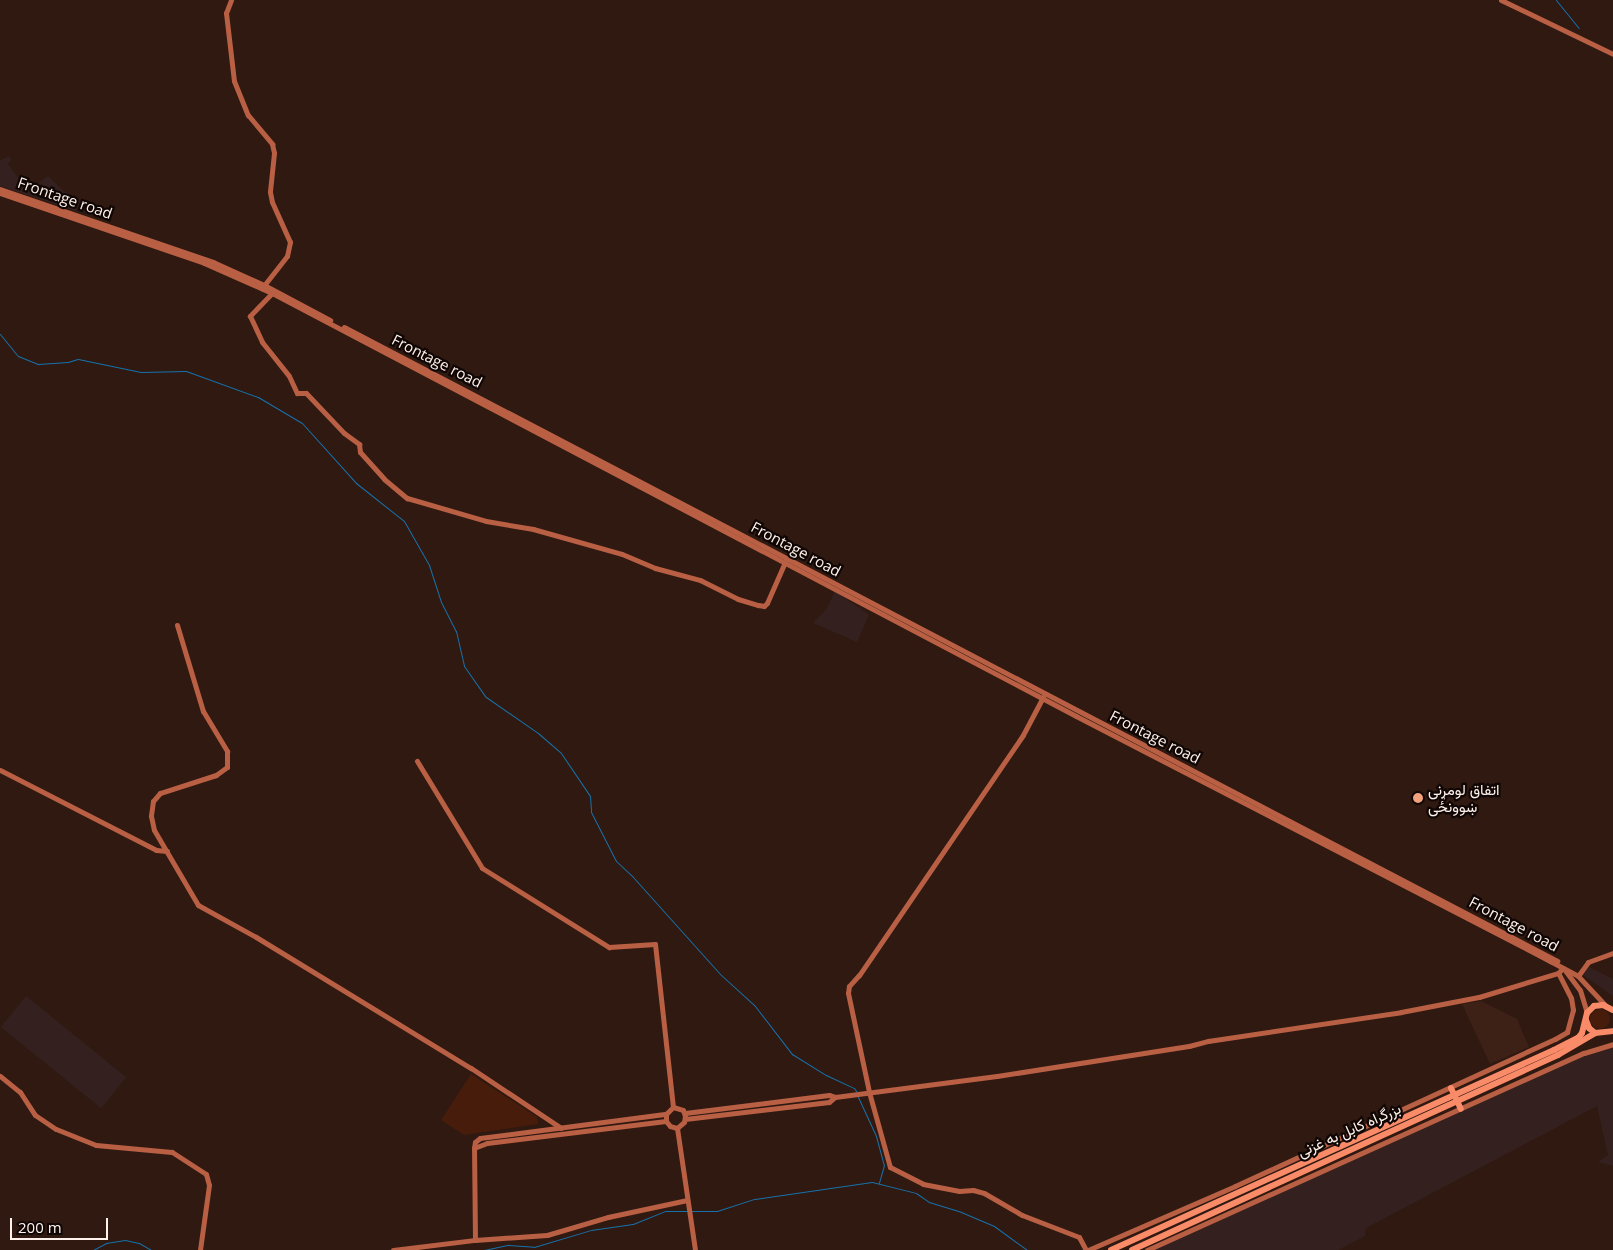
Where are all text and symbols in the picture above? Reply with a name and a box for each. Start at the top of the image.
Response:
street label: Frontage road [15,173,115,223]
street label: Frontage road [389,331,485,391]
street label: Frontage road [748,518,844,580]
street label: Frontage road [1107,707,1203,767]
place label: اتفاق لومړنی ښوونځی [1428,780,1500,815]
marker: اتفاق لومړنی ښوونځی [1412,792,1424,804]
street label: Frontage road [1466,893,1562,955]
street label: بزرگراه کابل به غزنی [1295,1099,1403,1161]
scale bar [12,1208,110,1240]
text: 200 m [18,1217,62,1237]

